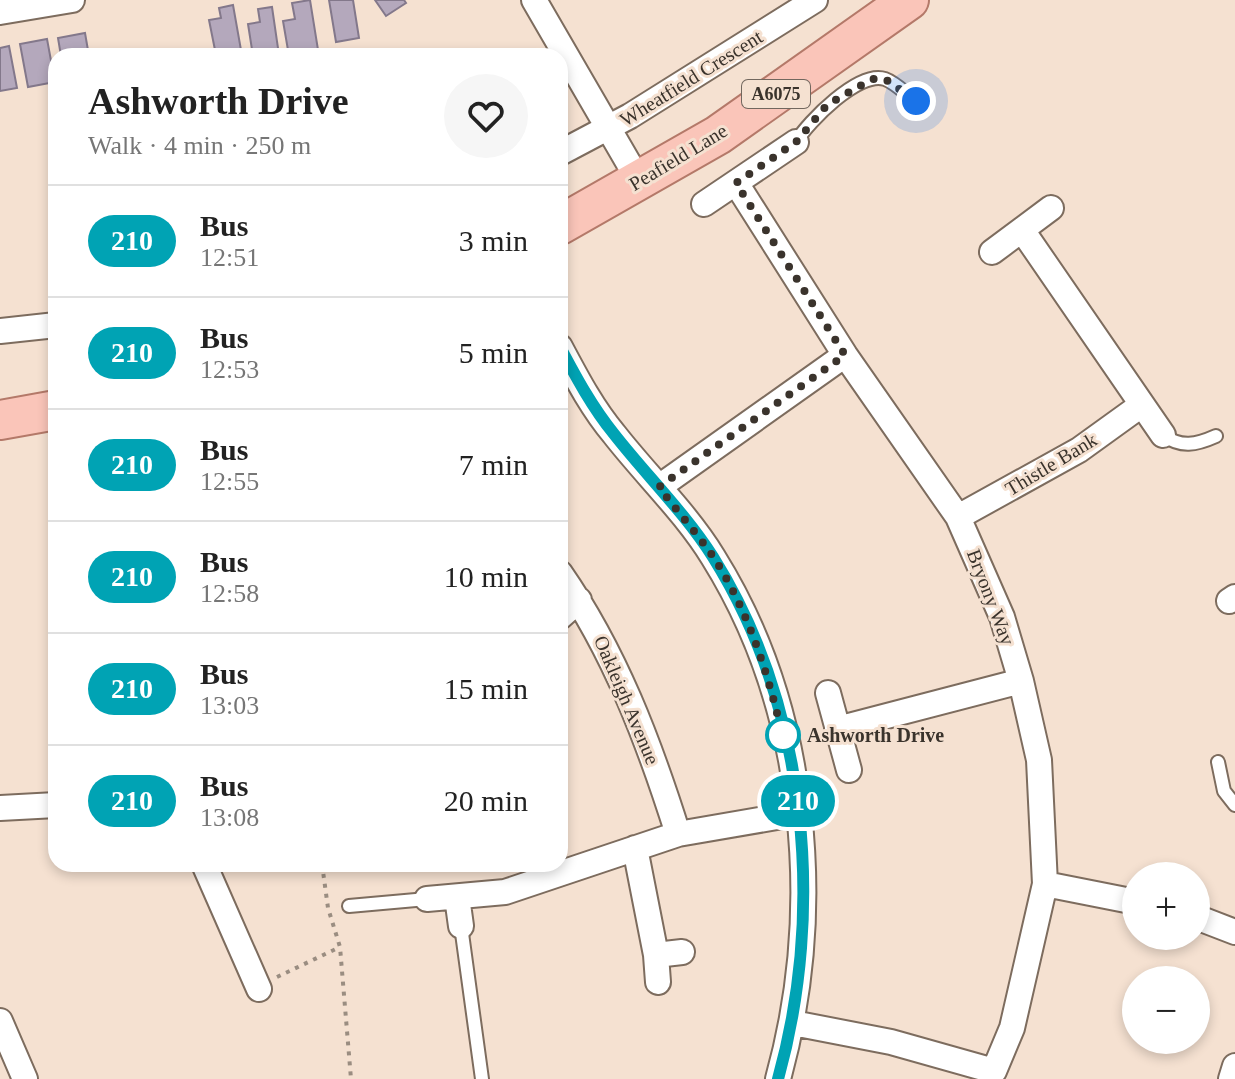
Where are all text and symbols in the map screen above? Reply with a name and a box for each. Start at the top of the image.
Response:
street label: Wheatfield Crescent [616,25,767,131]
button: heart [444,74,528,158]
text: Ashworth Drive [88,80,349,122]
road number: A6075 [742,80,810,108]
your location [896,81,936,121]
street label: Peafield Lane [625,119,731,195]
text: Walk · 4 min · 250 m [88,131,311,160]
text: Bus [200,209,248,242]
text: 3 min [459,224,528,257]
text: 210 [111,225,153,256]
text: 12:51 [200,243,259,272]
text: Bus [200,321,248,354]
text: 5 min [459,336,528,369]
text: 210 [111,337,153,368]
text: 12:53 [200,355,259,384]
street label: Thistle Bank [1001,428,1101,500]
text: Bus [200,433,248,466]
text: 7 min [459,448,528,481]
text: 210 [111,449,153,480]
text: 12:55 [200,467,259,496]
text: Bus [200,545,248,578]
street label: Bryony Way [962,546,1019,648]
text: 10 min [444,560,528,593]
text: 210 [111,561,153,592]
text: 12:58 [200,579,259,608]
street label: Oakleigh Avenue [589,632,664,768]
text: Bus [200,657,248,690]
text: 15 min [444,672,528,705]
text: 210 [111,673,153,704]
text: 13:03 [200,691,259,720]
marker: Ashworth Drive [766,718,800,752]
place label: Ashworth Drive [807,724,944,746]
text: Bus [200,769,248,802]
line badge: 210 [752,775,844,827]
text: 20 min [444,784,528,817]
text: 210 [111,785,153,816]
text: 210 [777,785,819,816]
text: 13:08 [200,803,259,832]
map controls [1122,862,1210,1054]
button: + [1122,862,1210,950]
button: − [1122,966,1210,1054]

